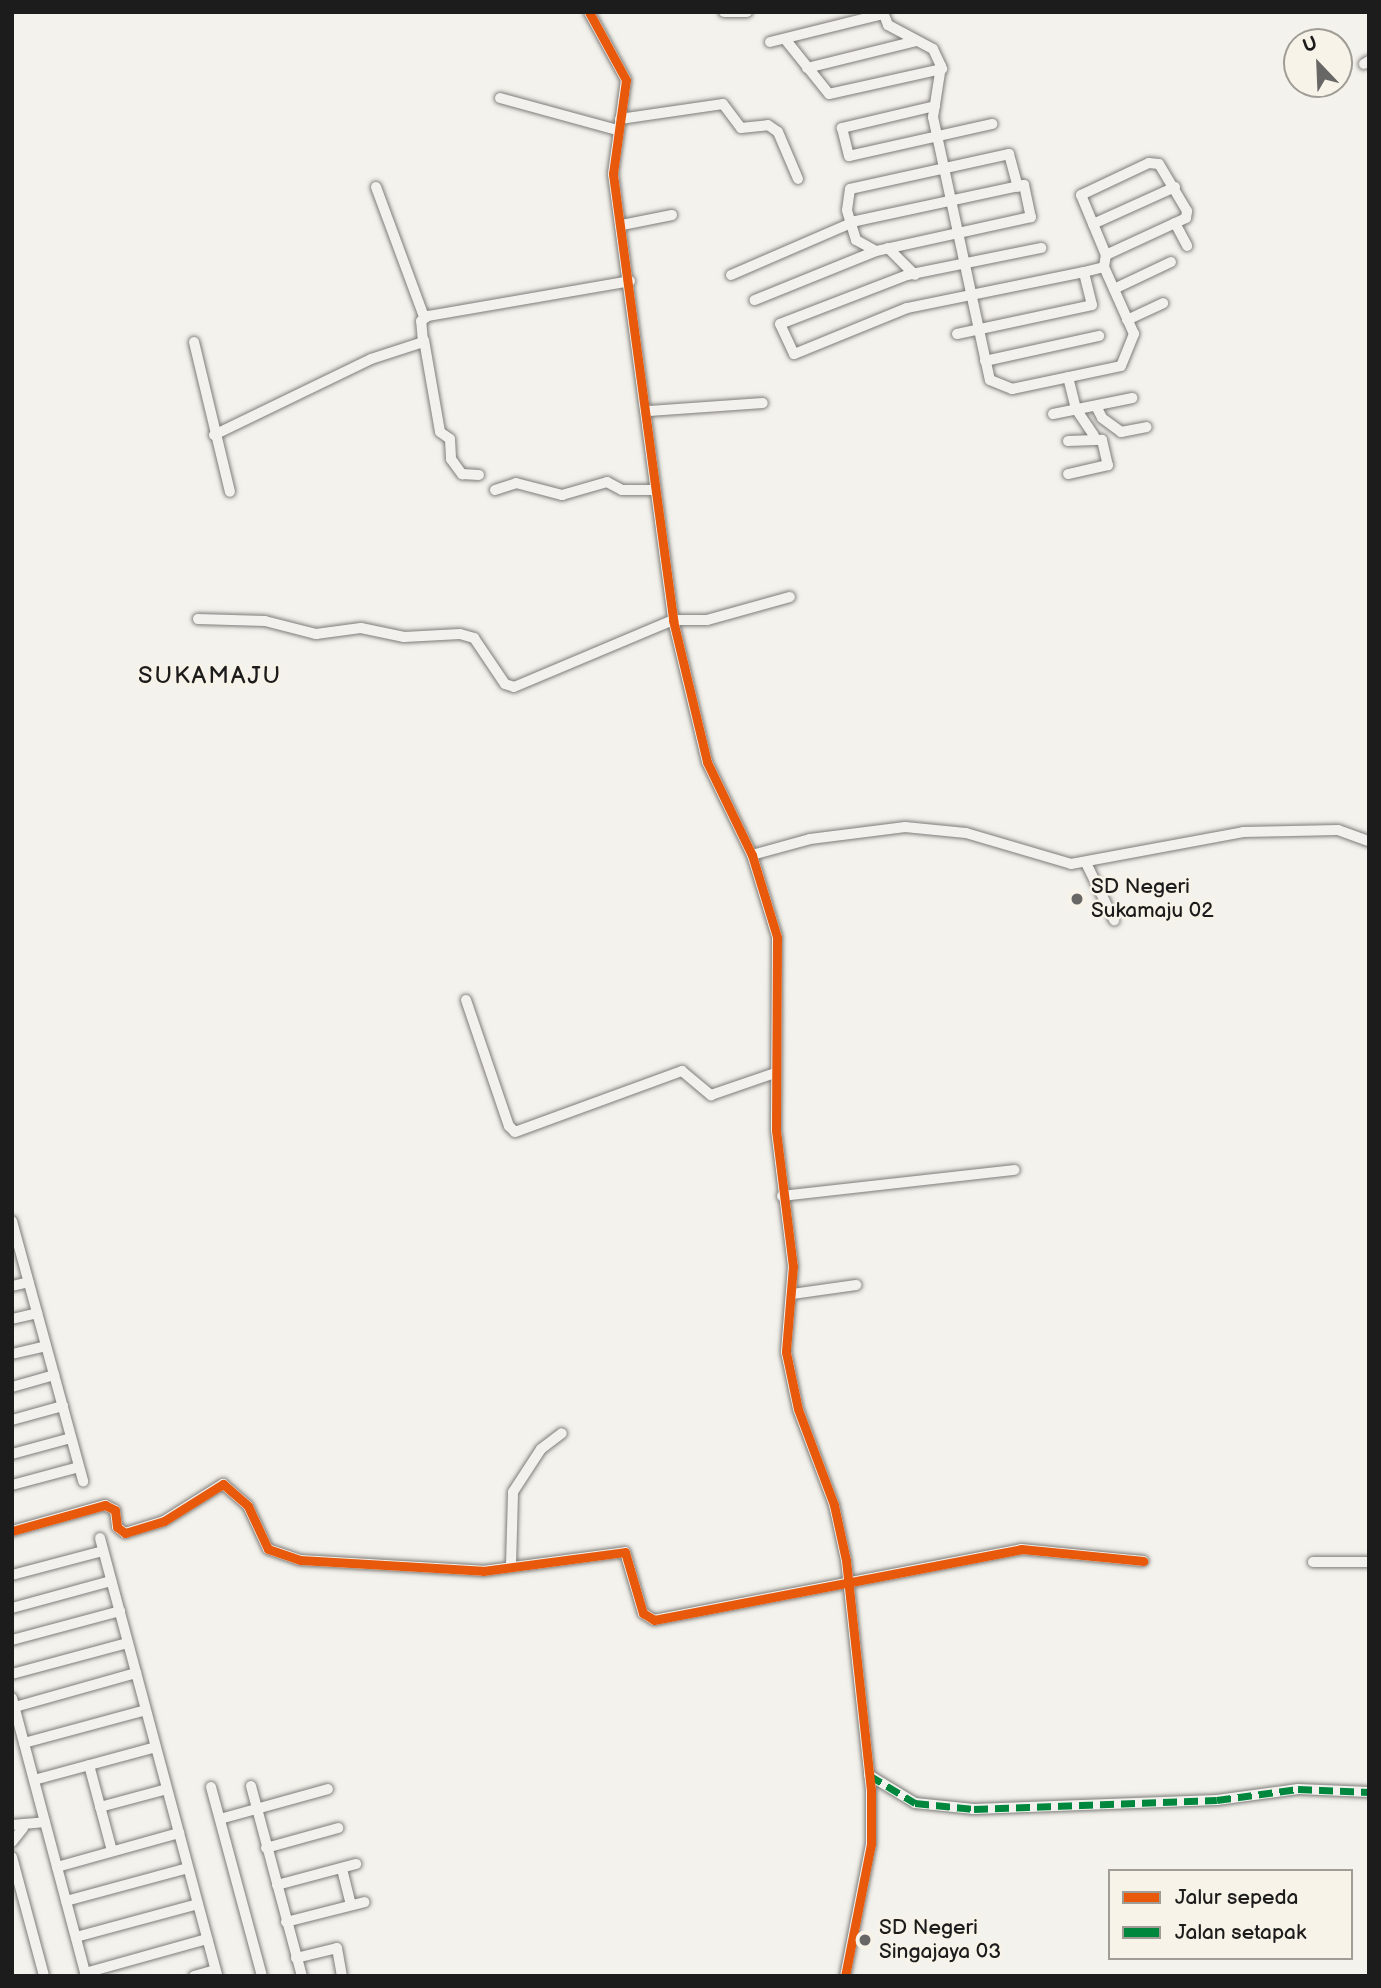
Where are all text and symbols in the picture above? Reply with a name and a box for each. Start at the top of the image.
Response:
north arrow [1283,28,1353,98]
text: U [1300,32,1321,58]
district label: SUKAMAJU [139,662,281,690]
place label: SD Negeri Sukamaju 02 [1091,874,1214,924]
marker: SD Negeri Sukamaju 02 [1069,891,1085,907]
legend [1108,1869,1353,1960]
text: Jalur sepeda [1175,1885,1298,1910]
place label: SD Negeri Singajaya 03 [879,1915,1001,1965]
text: Jalan setapak [1175,1920,1306,1945]
marker: SD Negeri Singajaya 03 [857,1932,873,1948]

